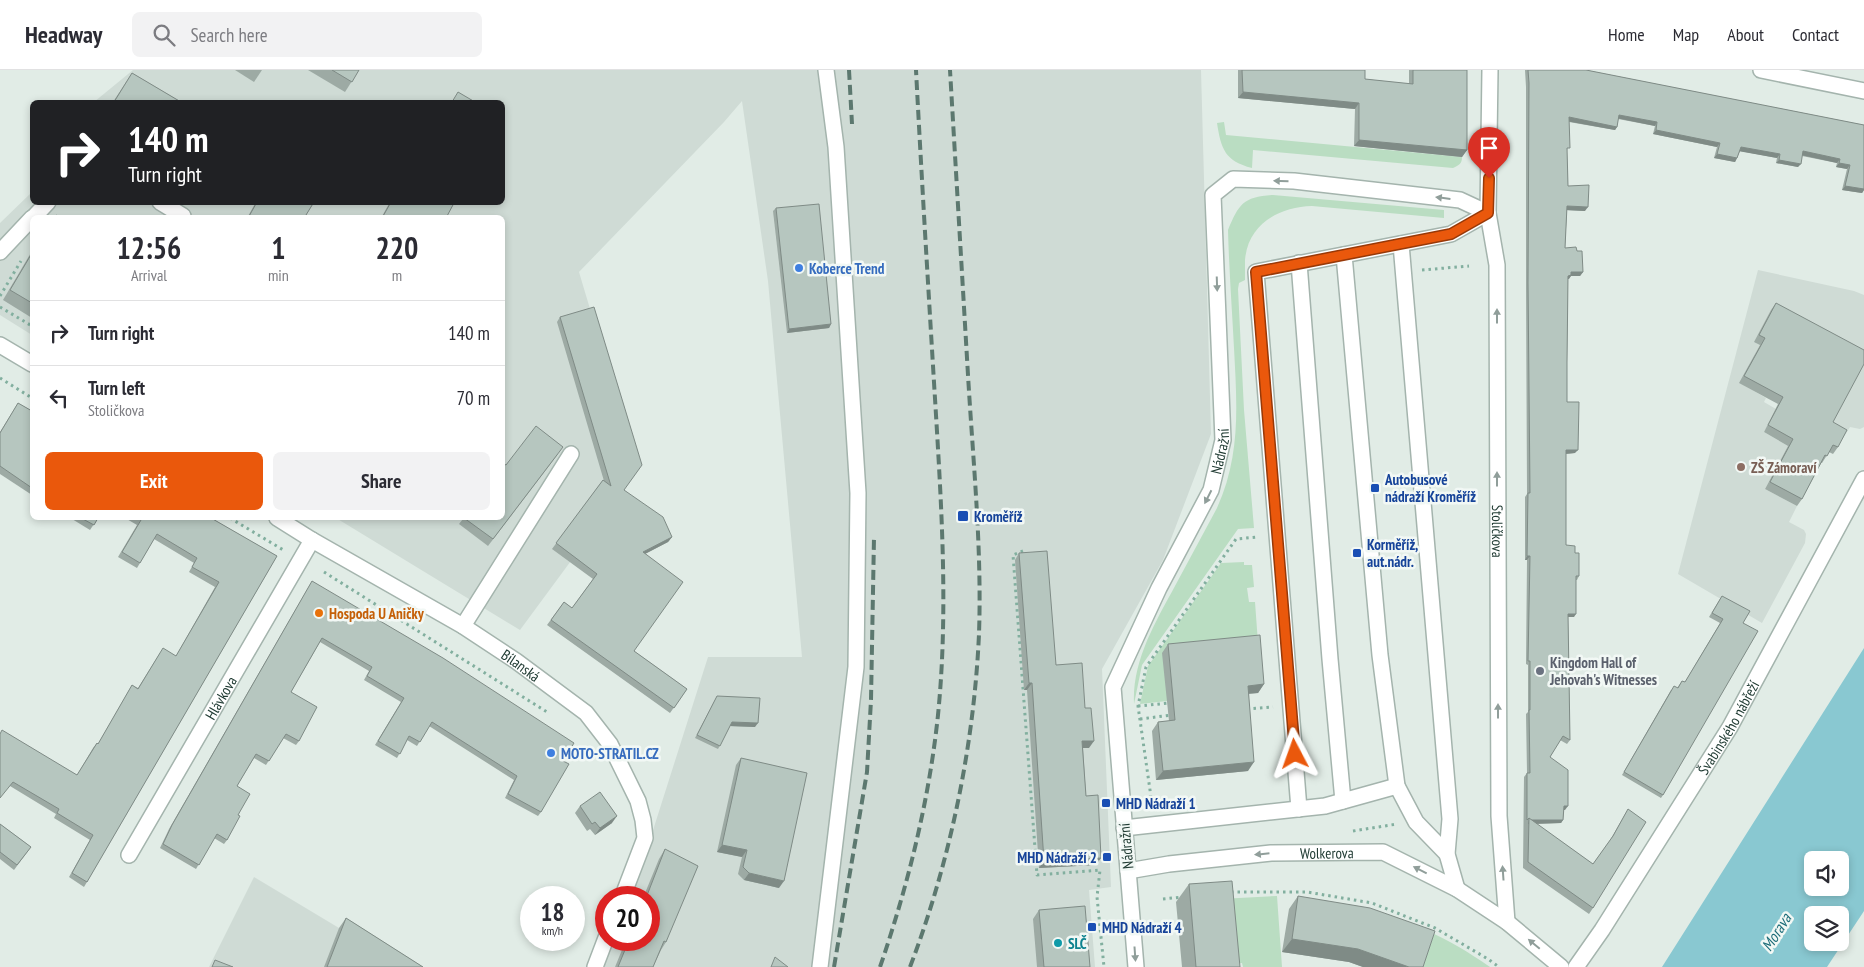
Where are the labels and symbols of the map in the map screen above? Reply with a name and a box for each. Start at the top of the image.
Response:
pin [1468,127,1510,178]
one-way arrow [1273,176,1289,184]
one-way arrow [1434,194,1450,202]
place label: Koberce Trend [809,259,885,278]
marker: Koberce Trend [793,262,805,274]
one-way arrow [1213,276,1221,292]
one-way arrow [1493,308,1501,324]
street label: Nádražní [1206,427,1233,476]
place label: ZŠ Zámoraví [1751,458,1817,477]
marker: ZŠ Zámoraví [1735,461,1747,473]
place label: Autobusové nádraží Kroměříž [1384,470,1476,506]
one-way arrow [1493,470,1501,486]
marker: Autobusové nádraží Kroměříž [1369,482,1381,494]
one-way arrow [1204,489,1212,504]
street label: Stoličkova [1488,505,1508,558]
place label: Kroměříž [974,507,1023,526]
marker: Kroměříž [956,509,970,523]
place label: Korměříž, aut.nádr. [1367,535,1418,571]
marker: Korměříž, aut.nádr. [1351,547,1363,559]
place label: Hospoda U Aničky [329,604,425,623]
marker: Hospoda U Aničky [313,607,325,619]
street label: Bílanská [498,645,544,685]
place label: Kingdom Hall of Jehovah's Witnesses [1549,653,1657,689]
marker: Kingdom Hall of Jehovah's Witnesses [1534,665,1546,677]
street label: Hlávkova [200,672,241,723]
street label: Švabinského nábřeží [1693,676,1763,778]
one-way arrow [1494,703,1502,719]
position arrow [1268,727,1320,779]
place label: MOTO-STRATIL.CZ [561,744,659,763]
marker: MOTO-STRATIL.CZ [545,747,557,759]
place label: MHD Nádraží 1 [1116,794,1196,813]
marker: MHD Nádraží 1 [1100,797,1112,809]
street label: Nádražní [1114,822,1137,870]
street label: Wolkerova [1300,843,1354,862]
place label: MHD Nádraží 2 [1017,848,1097,867]
one-way arrow [1254,850,1270,858]
marker: MHD Nádraží 2 [1101,851,1113,863]
one-way arrow [1499,865,1507,881]
one-way arrow [1413,866,1427,874]
speed limit sign: 20 [595,886,660,951]
water label: Morava [1757,908,1796,954]
place label: MHD Nádraží 4 [1102,918,1182,937]
marker: MHD Nádraží 4 [1086,921,1098,933]
place label: SLČ [1068,934,1087,953]
marker: SLČ [1052,937,1064,949]
one-way arrow [1528,939,1541,950]
one-way arrow [1131,946,1139,962]

